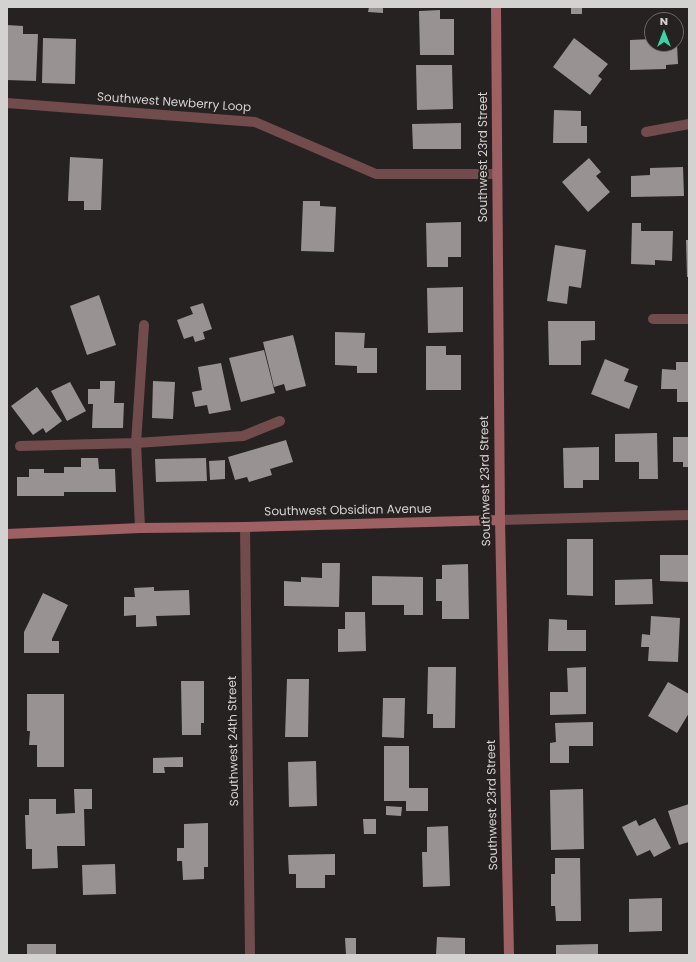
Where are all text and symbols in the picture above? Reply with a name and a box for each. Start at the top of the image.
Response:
north arrow [644,12,684,52]
text: N [660,13,668,29]
street label: Southwest Newberry Loop [96,90,252,116]
street label: Southwest 23rd Street [477,92,491,222]
street label: Southwest 23rd Street [478,416,494,546]
street label: Southwest Obsidian Avenue [264,502,432,520]
street label: Southwest 24th Street [226,676,242,806]
street label: Southwest 23rd Street [485,740,501,870]

